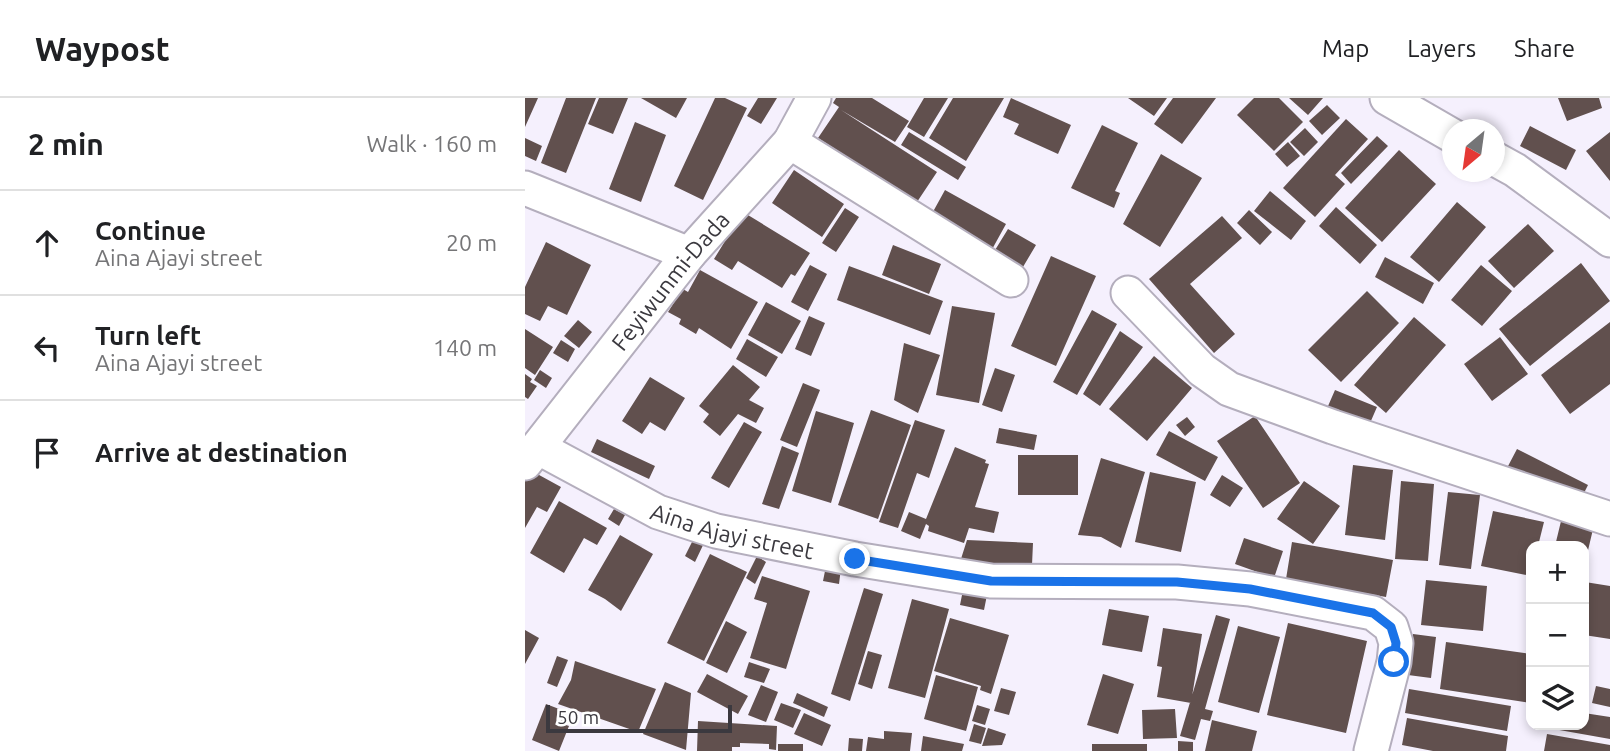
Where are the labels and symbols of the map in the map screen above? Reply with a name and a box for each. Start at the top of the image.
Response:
north arrow [1442,119,1505,182]
street label: Feyiwunmi-Dada [606,206,734,355]
street label: Aina Ajayi street [648,498,816,563]
route end [839,543,870,574]
route start [1378,646,1409,677]
scale bar [546,702,731,734]

